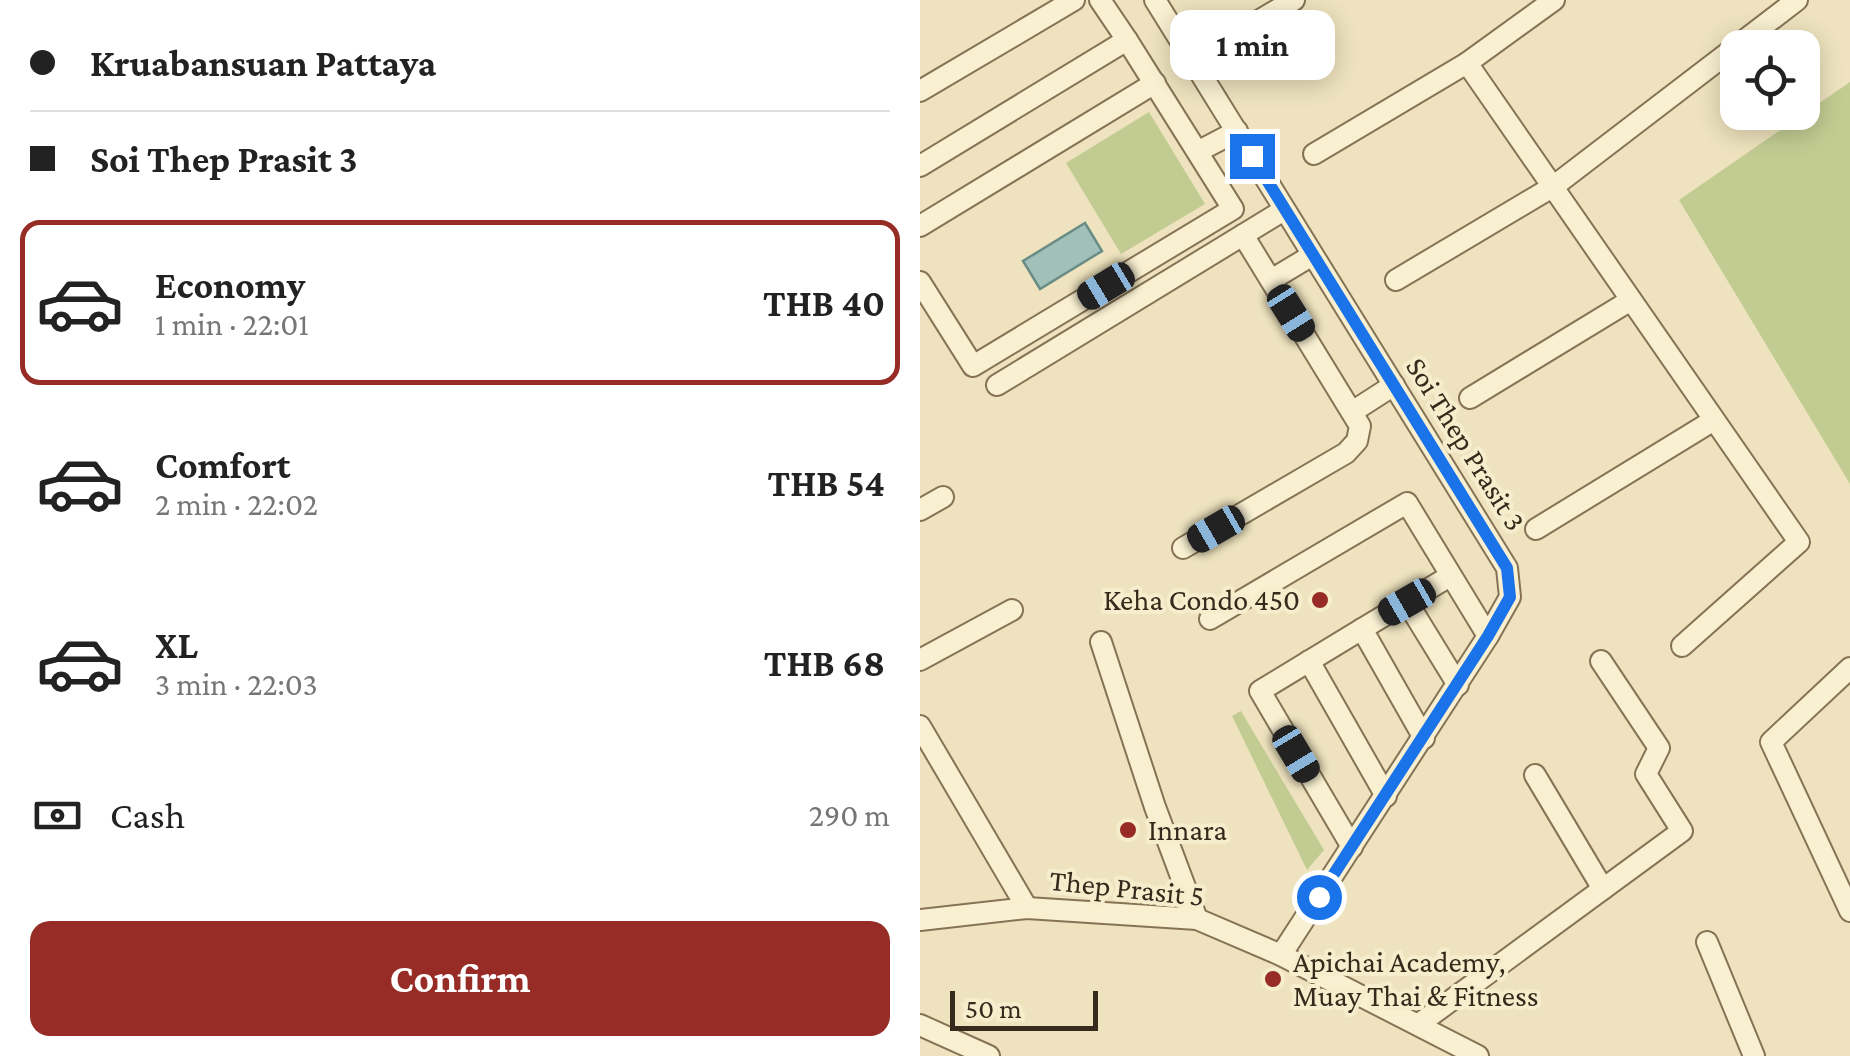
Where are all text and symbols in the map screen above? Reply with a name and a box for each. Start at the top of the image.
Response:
callout: 1 min [1170,11,1334,81]
text: 1 min [1216,27,1289,63]
map controls [1720,30,1820,130]
button: locate [1720,30,1820,130]
text: Kruabansuan Pattaya [90,42,436,84]
route end [1230,134,1275,179]
text: Soi Thep Prasit 3 [90,138,358,180]
icon: car [35,258,125,348]
car [1073,258,1139,314]
text: Economy [155,264,305,306]
car [1262,280,1320,346]
text: THB 40 [763,282,885,324]
text: 1 min · 22:01 [155,306,309,342]
street label: Soi Thep Prasit 3 [1399,351,1533,537]
icon: car [35,438,125,528]
text: Comfort [155,444,291,486]
text: THB 54 [767,462,885,504]
text: 2 min · 22:02 [155,486,318,522]
car [1183,501,1249,557]
car [1374,574,1440,630]
place label: Keha Condo 450 [1103,583,1300,616]
marker: Keha Condo 450 [1309,589,1331,611]
icon: car [35,618,125,708]
text: XL [155,624,198,666]
text: THB 68 [764,642,885,684]
text: 3 min · 22:03 [155,666,318,702]
car [1268,721,1324,787]
icon: cash [30,788,85,843]
text: Cash [110,794,185,836]
text: 290 m [809,797,890,833]
place label: Innara [1148,813,1227,846]
marker: Innara [1117,819,1139,841]
street label: Thep Prasit 5 [1048,863,1206,913]
route start [1297,875,1342,920]
button: Confirm [30,921,890,1036]
place label: Apichai Academy, Muay Thai & Fitness [1293,945,1539,1013]
marker: Apichai Academy, Muay Thai & Fitness [1262,968,1284,990]
scale bar [950,986,1098,1030]
text: 50 m [965,993,1022,1024]

